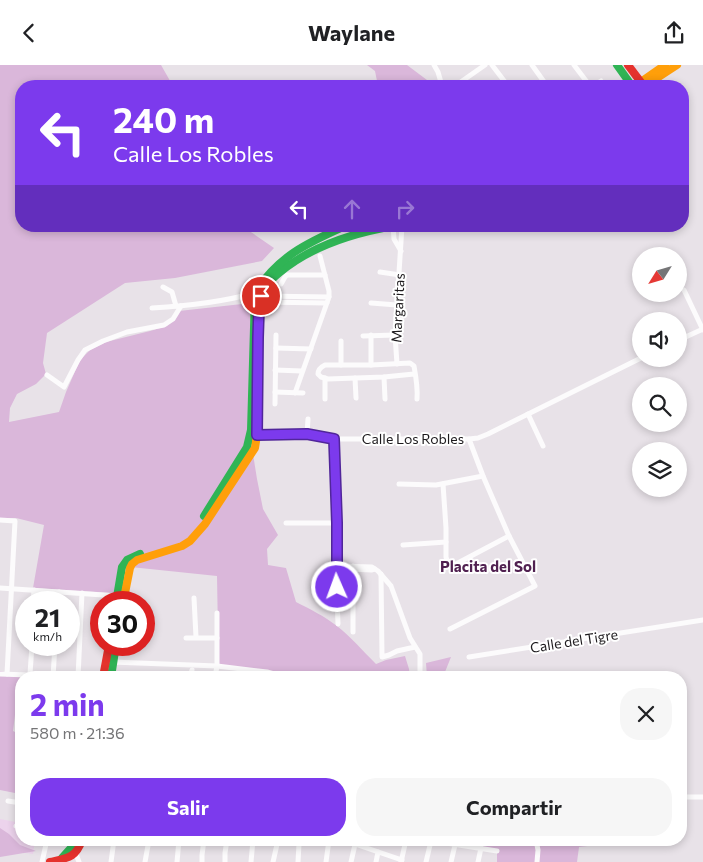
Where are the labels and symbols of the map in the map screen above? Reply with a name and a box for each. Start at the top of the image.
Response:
north arrow [632,247,688,303]
street label: Margaritas [387,273,408,343]
pin [240,275,282,317]
street label: Calle Los Robles [362,430,464,447]
district label: Placita del Sol [440,557,536,575]
position arrow [310,560,362,612]
speed limit sign: 30 [90,591,155,656]
street label: Calle del Tigre [529,625,619,656]

